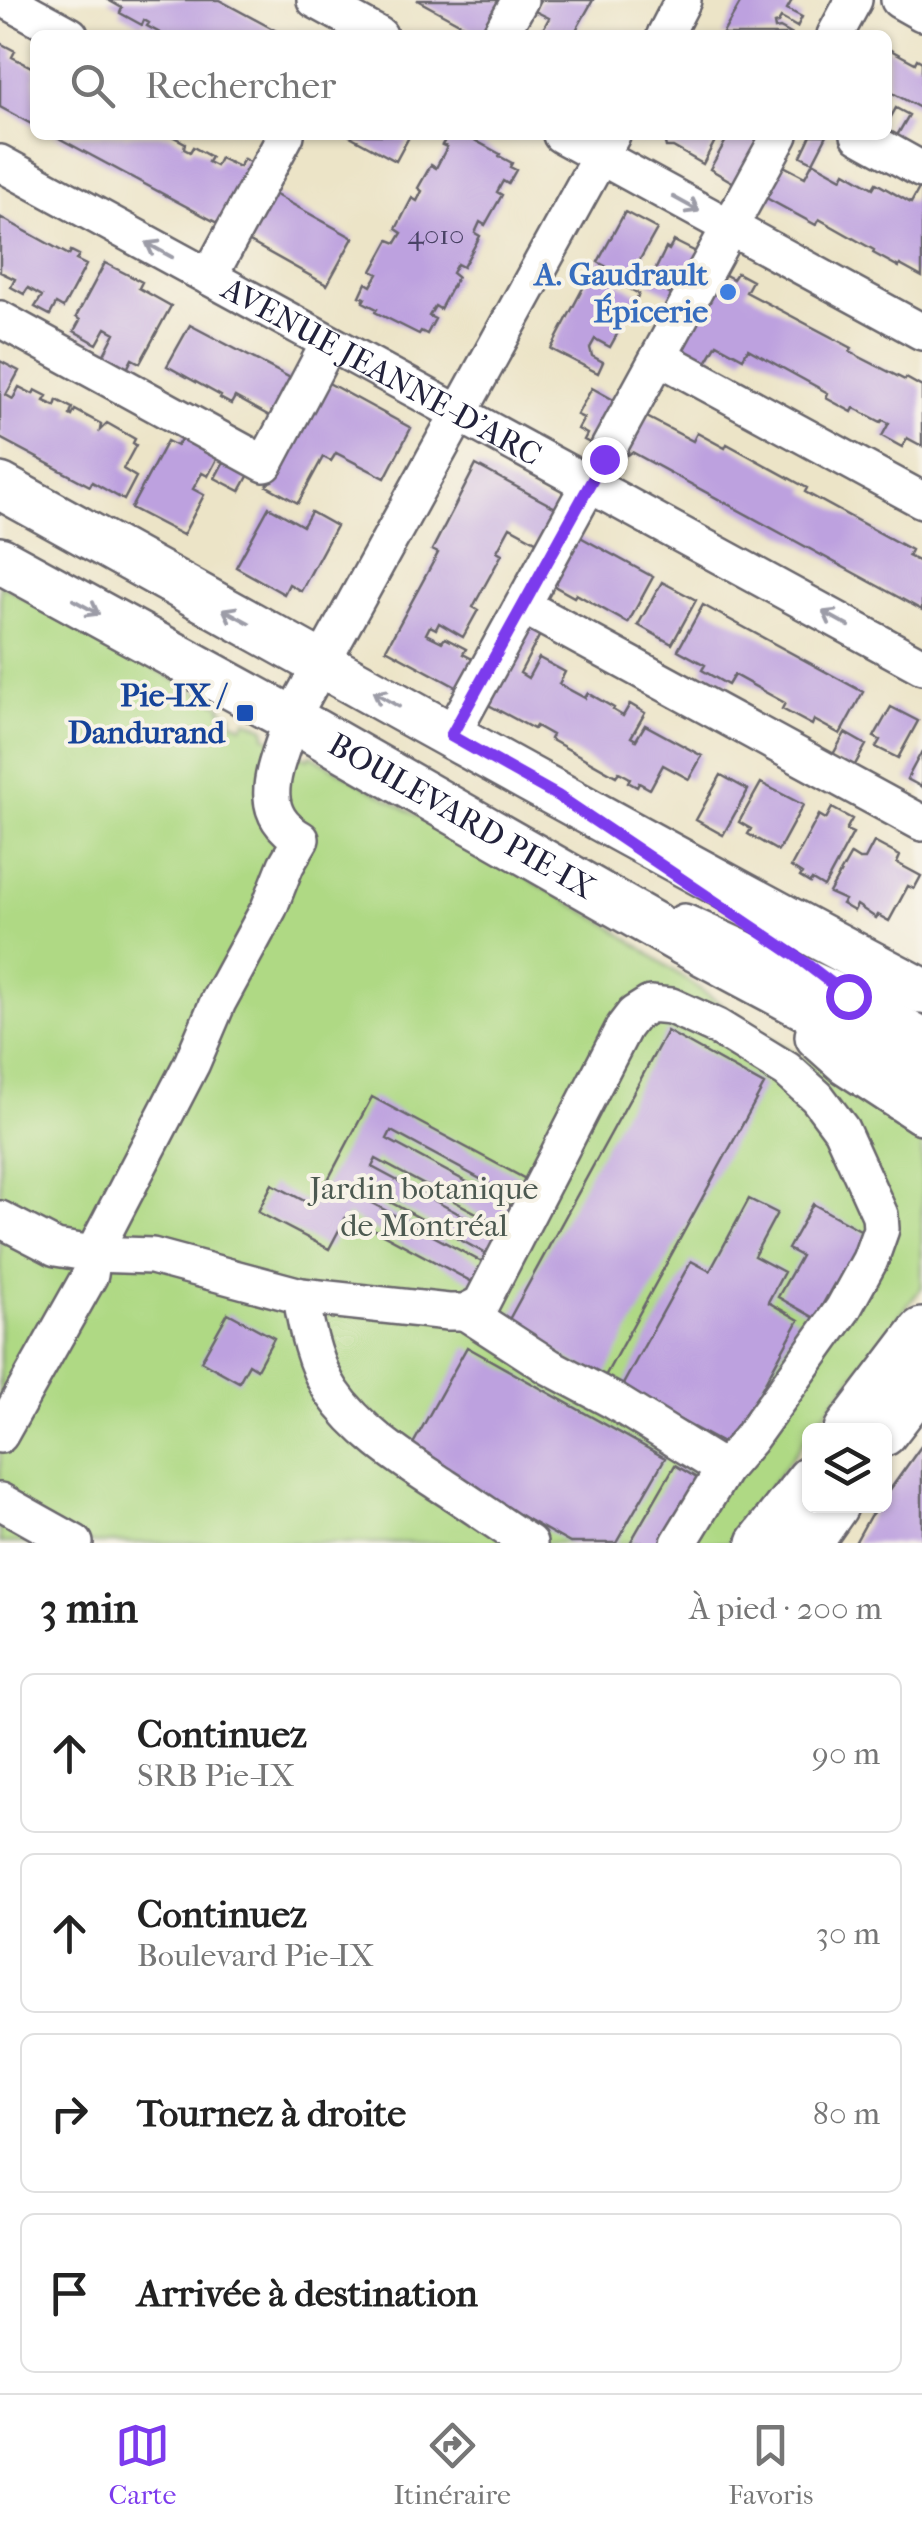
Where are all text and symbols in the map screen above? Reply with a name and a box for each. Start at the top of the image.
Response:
search box [30,30,892,140]
icon: search [65,58,120,113]
text: Rechercher [145,63,336,108]
one-way arrow [670,194,700,214]
house number: 4010 [407,218,465,251]
one-way arrow [145,239,175,259]
place label: A. Gaudrault Épicerie [533,256,709,330]
street label: AVENUE JEANNE-D'ARC [214,269,548,474]
marker: A. Gaudrault Épicerie [717,281,739,303]
route end [582,437,628,483]
one-way arrow [70,597,100,617]
one-way arrow [222,605,251,625]
one-way arrow [822,608,852,628]
place label: Pie-IX / Dandurand [68,677,228,751]
one-way arrow [373,689,401,709]
marker: Pie-IX / Dandurand [234,702,256,724]
street label: BOULEVARD PIE-IX [322,726,601,907]
route start [826,974,872,1020]
park label: Jardin botanique de Montréal [307,1170,539,1244]
map controls [802,1423,892,1513]
button: layers [802,1423,892,1513]
text: 3 min [40,1584,138,1633]
text: À pied · 200 m [689,1590,882,1627]
text: Continuez [137,1712,307,1757]
icon: ahead [42,1726,97,1781]
text: 90 m [812,1735,880,1772]
text: SRB Pie-IX [137,1757,294,1794]
text: Continuez [137,1892,307,1937]
icon: ahead [42,1906,97,1961]
text: 30 m [816,1915,880,1952]
text: Boulevard Pie-IX [137,1937,374,1974]
icon: right [42,2086,97,2141]
text: Tournez à droite [137,2091,406,2136]
text: 80 m [813,2095,880,2132]
icon: arrive [42,2266,97,2321]
text: Arrivée à destination [137,2271,478,2316]
tab: Carte [109,2418,176,2511]
tab: Itinéraire [393,2418,511,2511]
tab: Favoris [728,2418,813,2511]

